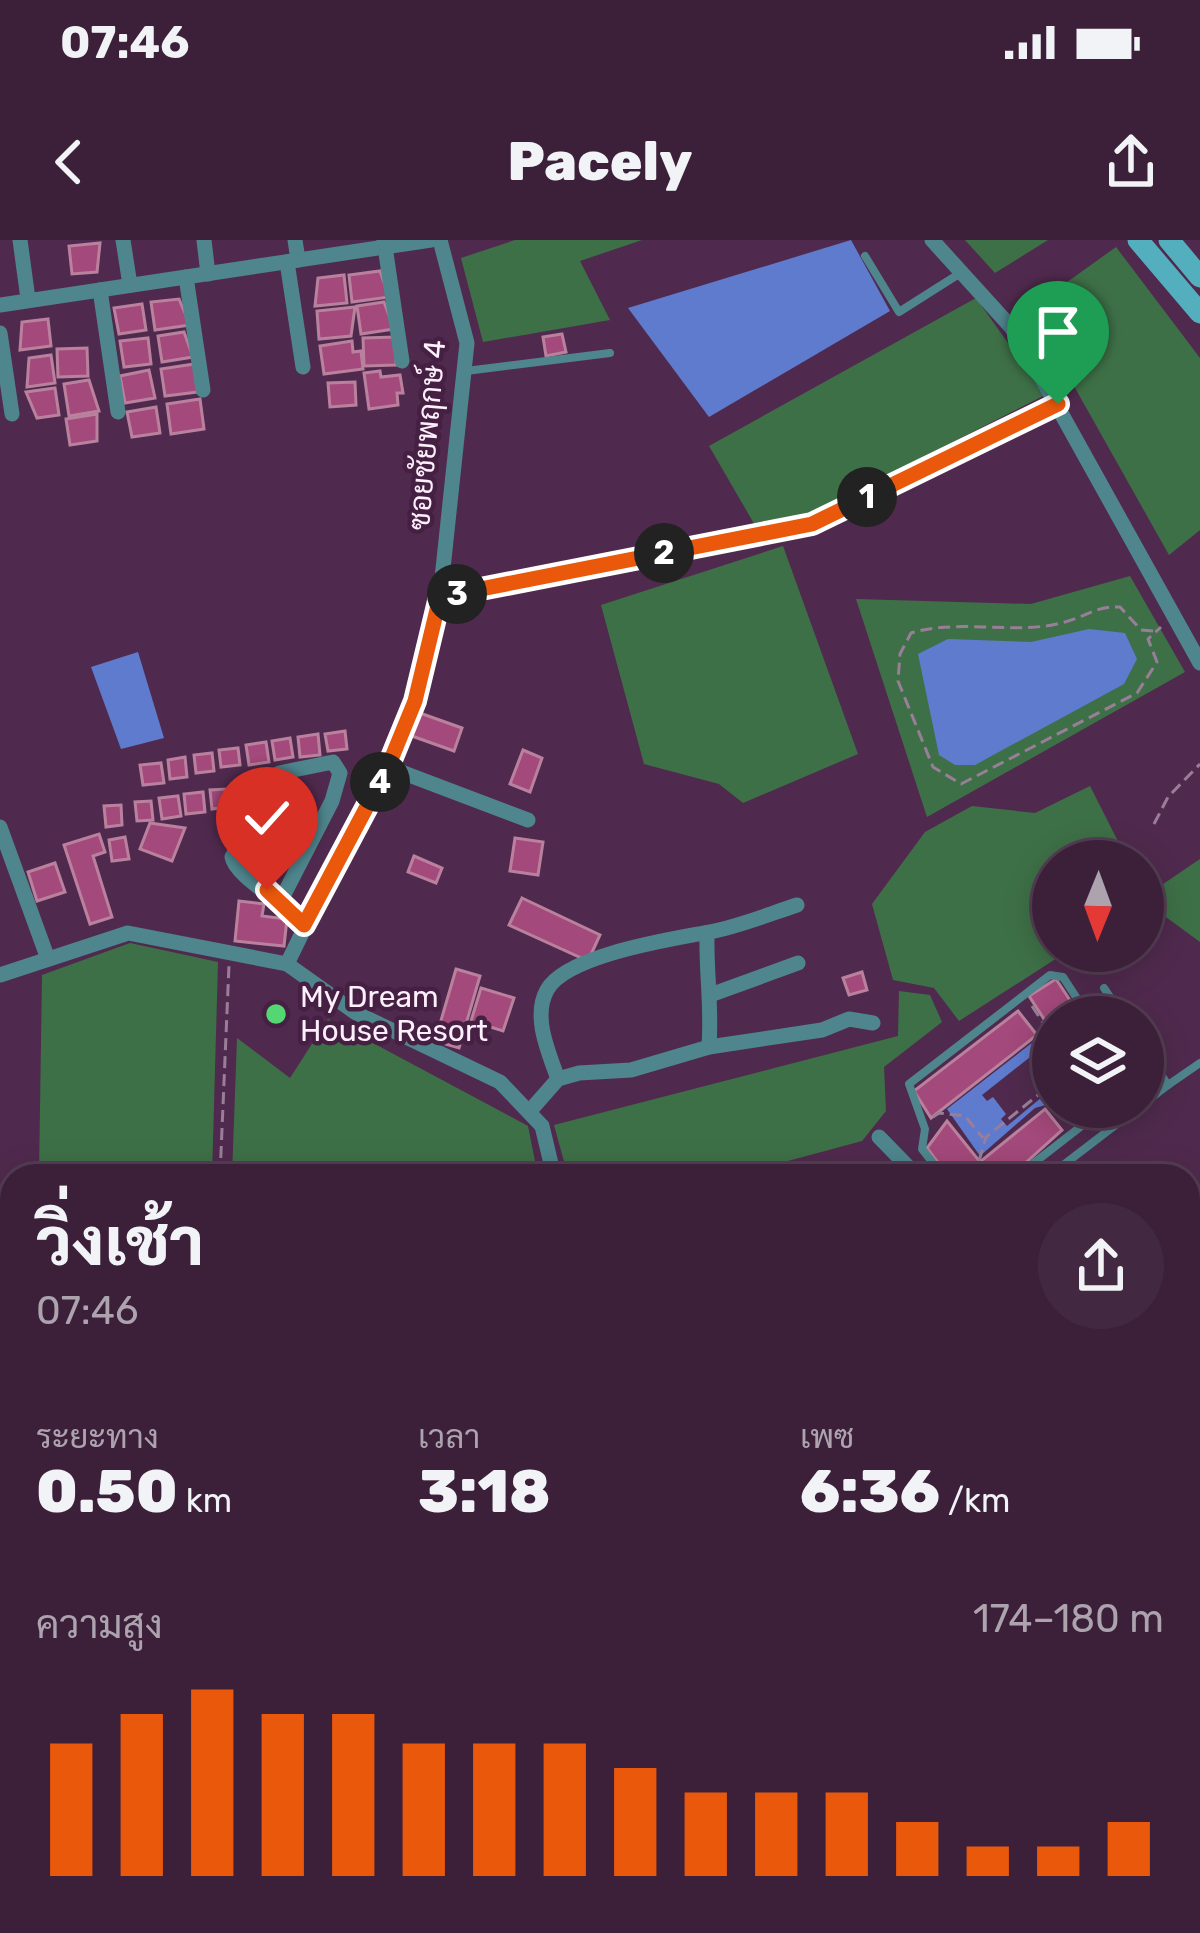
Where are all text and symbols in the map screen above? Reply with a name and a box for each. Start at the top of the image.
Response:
text: 07:46 [60,16,190,69]
icon: back [36,129,102,195]
icon: share [1098,129,1164,195]
text: Pacely [508,130,692,194]
pin [1007,281,1109,404]
icon: arrive [1025,299,1091,365]
street label: ซอยชัยพฤกษ์ 4 [399,338,453,532]
pin: 1 [837,467,897,527]
text: 1 [859,477,875,516]
pin: 2 [634,523,694,583]
text: 2 [653,533,675,572]
pin: 3 [427,564,487,624]
text: 3 [446,574,468,613]
pin: 4 [350,752,410,812]
text: 4 [369,762,391,801]
pin [216,767,318,890]
icon: check [234,785,300,851]
north arrow [1032,840,1164,972]
map controls [1032,840,1164,1128]
place label: My Dream House Resort [300,979,488,1049]
button: layers [1032,996,1164,1128]
marker: My Dream House Resort [263,1001,289,1027]
text: วิ่งเช้า [36,1203,204,1282]
button: share [1038,1203,1164,1329]
text: 07:46 [36,1288,139,1334]
text: ระยะทาง [36,1417,159,1456]
text: เวลา [418,1417,480,1456]
text: เพซ [800,1417,854,1456]
text: 0.50 [36,1456,178,1527]
text: 3:18 [418,1456,551,1527]
text: 6:36 [800,1456,940,1527]
text: km [178,1481,232,1520]
text: /km [940,1481,1010,1520]
text: 174–180 m [973,1596,1164,1642]
text: ความสูง [36,1602,163,1648]

